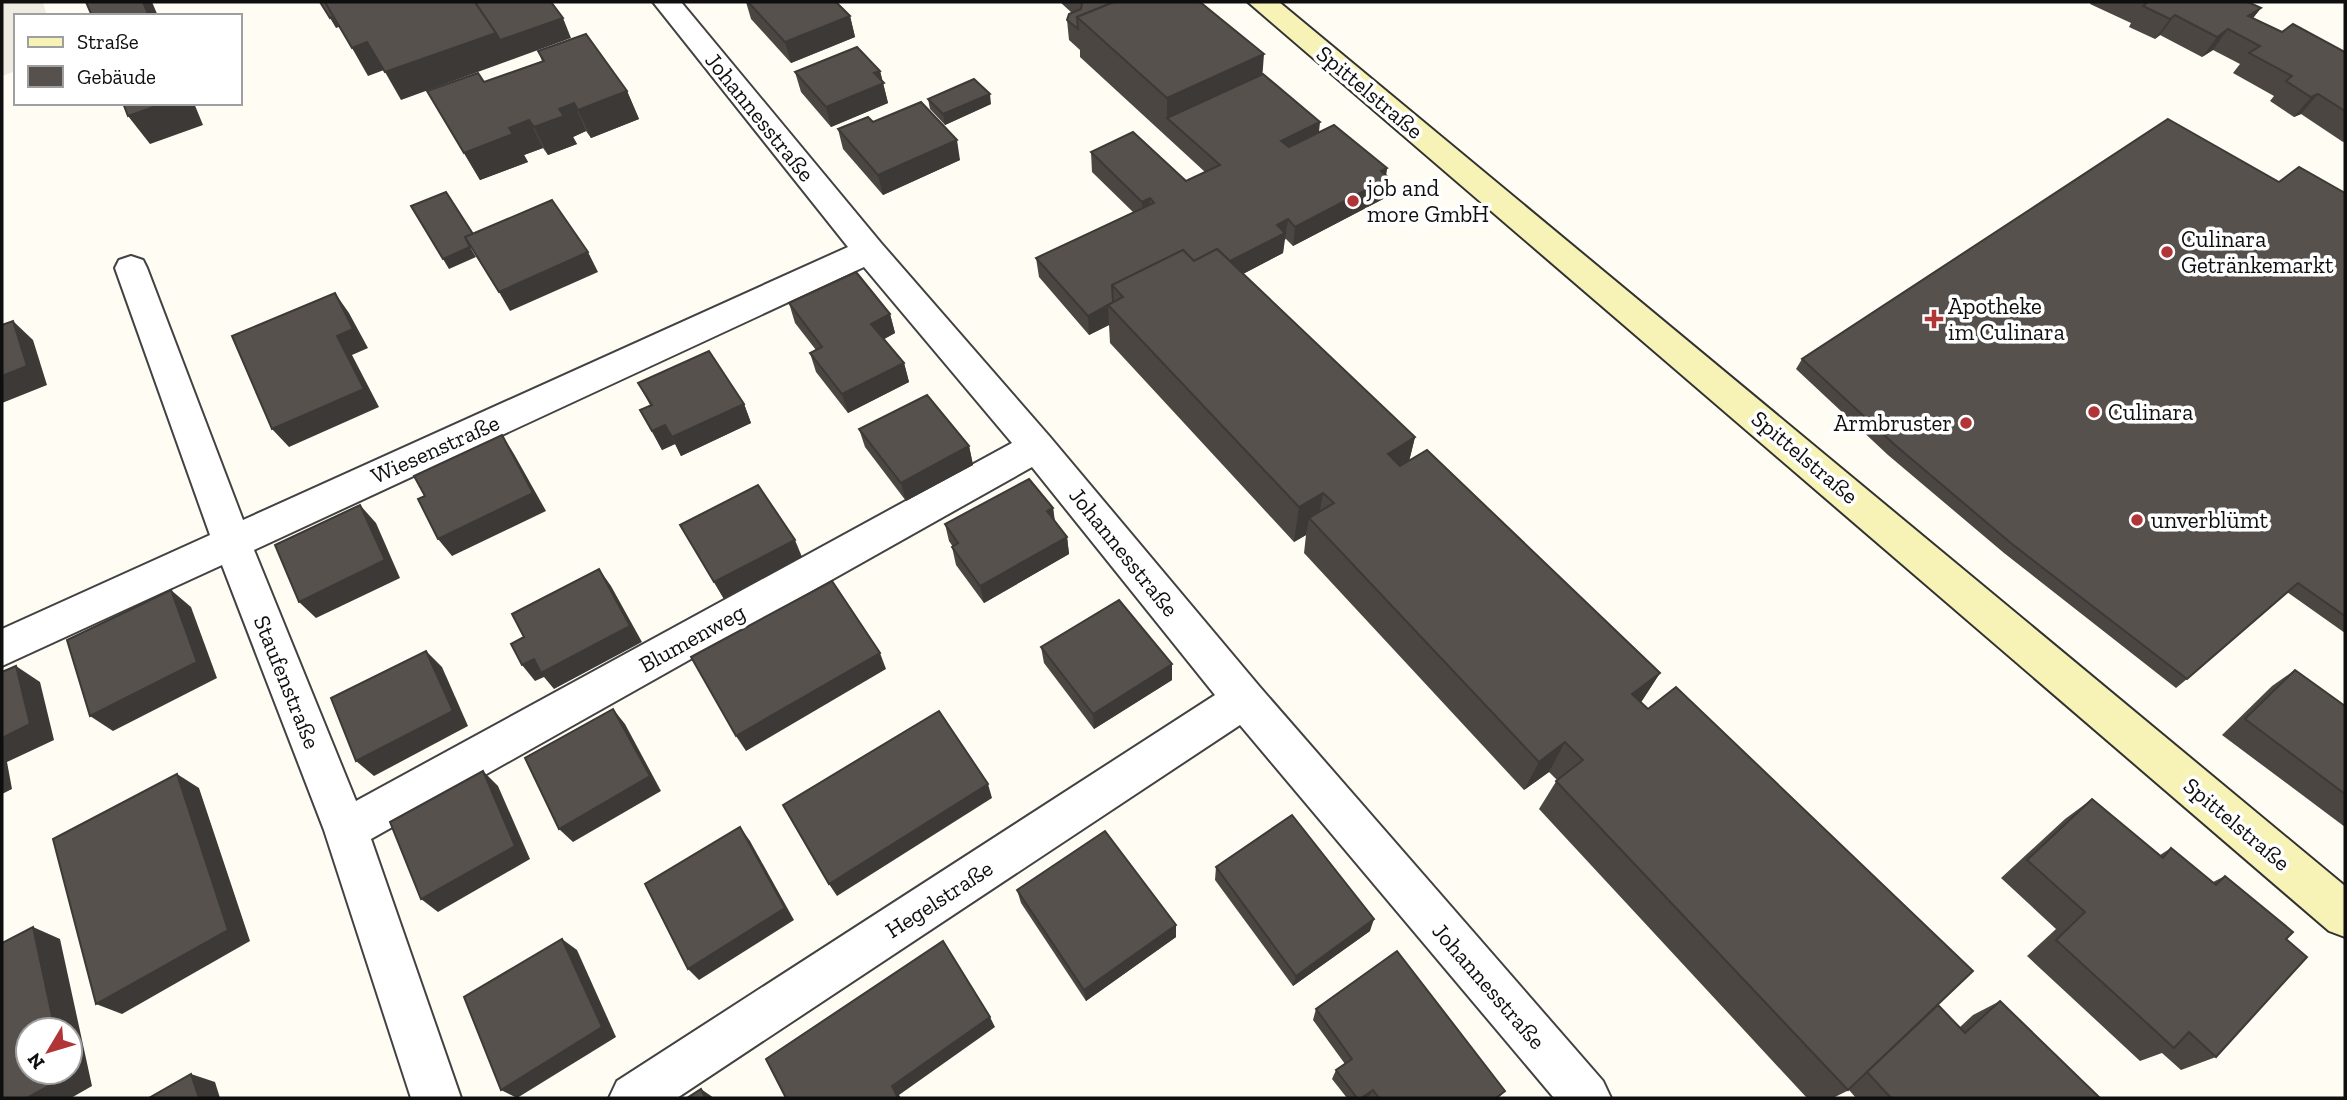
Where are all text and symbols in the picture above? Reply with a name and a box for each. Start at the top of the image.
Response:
legend [14,14,242,105]
text: Straße [77,29,139,54]
street label: Spittelstraße [1311,39,1429,145]
street label: Johannesstraße [699,47,821,187]
text: Gebäude [77,64,156,89]
place label: job and more GmbH [1366,174,1489,228]
marker: job and more GmbH [1345,193,1361,209]
place label: Culinara Getränkemarkt [2181,225,2334,279]
marker: Culinara Getränkemarkt [2159,244,2175,260]
place label: Apotheke im Culinara [1948,292,2065,346]
marker: Apotheke im Culinara [1926,311,1942,327]
place label: Culinara [2108,398,2193,426]
street label: Spittelstraße [1746,404,1864,510]
marker: Culinara [2086,404,2102,420]
street label: Wiesenstraße [366,408,504,490]
place label: Armbruster [1834,409,1952,437]
marker: Armbruster [1958,415,1974,431]
street label: Johannesstraße [1063,482,1185,622]
place label: unverblümt [2151,506,2269,534]
marker: unverblümt [2129,512,2145,528]
street label: Blumenweg [634,597,750,679]
street label: Staufenstraße [248,611,326,753]
street label: Spittelstraße [2178,771,2296,877]
street label: Hegelstraße [880,854,998,944]
street label: Johannesstraße [1427,917,1551,1055]
north arrow [14,1016,84,1086]
text: N [22,1048,50,1074]

